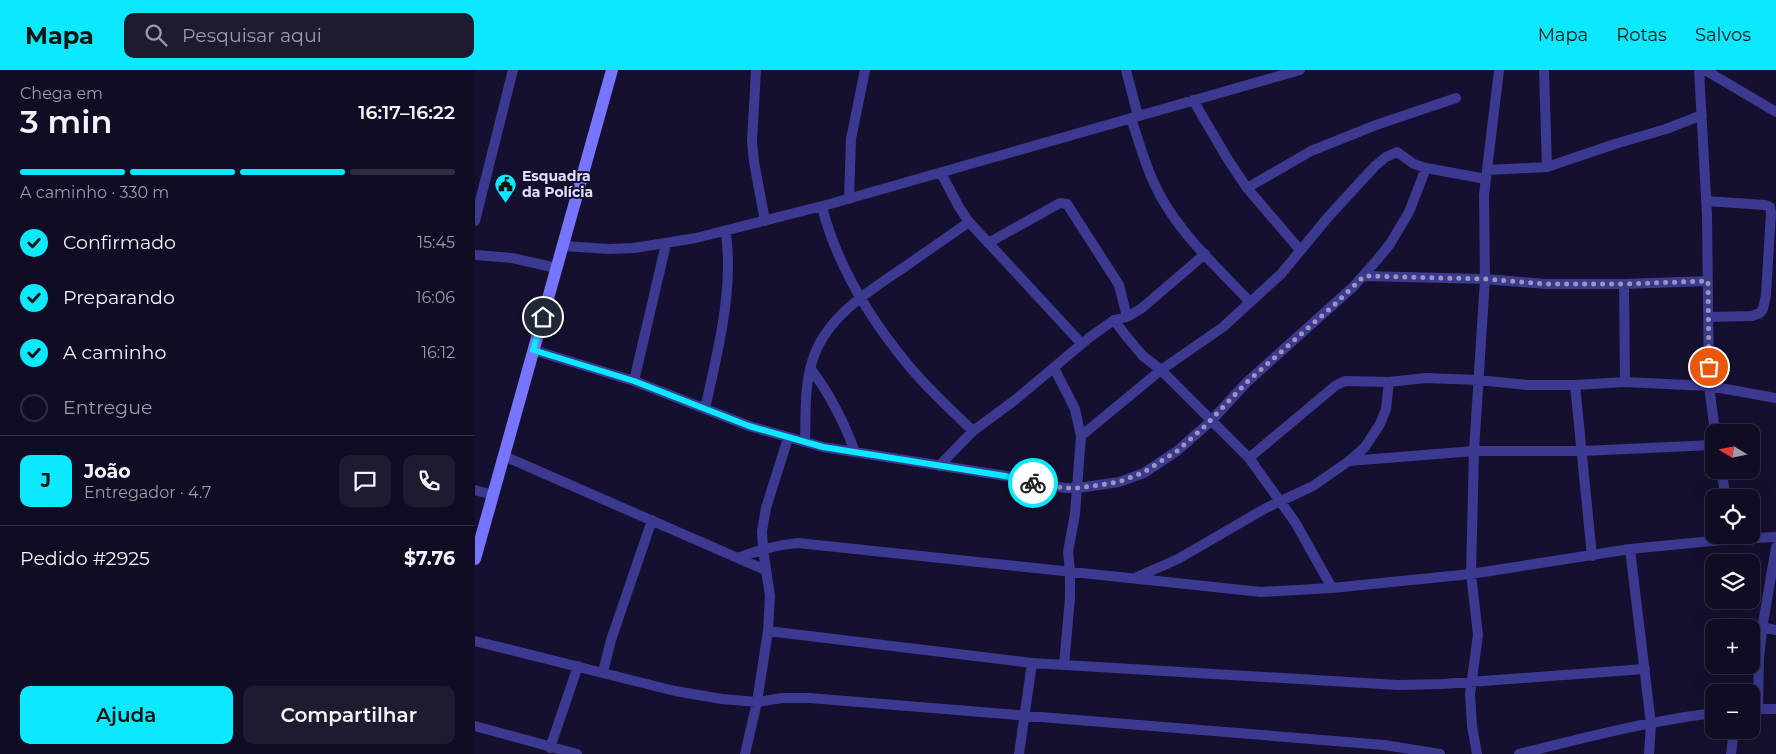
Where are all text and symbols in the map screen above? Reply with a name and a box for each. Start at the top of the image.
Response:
search box [124,13,474,58]
text: Mapa [25,21,94,50]
icon: search [142,21,170,49]
text: Pesquisar aqui [182,24,322,47]
text: Mapa [1538,24,1588,46]
text: Rotas [1616,24,1667,46]
text: Salvos [1695,24,1751,46]
text: Chega em [20,84,103,103]
text: 16:17–16:22 [358,101,455,124]
text: 3 min [20,102,112,141]
place label: Esquadra da Polícia [522,167,593,201]
public building icon: Esquadra da Polícia [494,172,518,203]
text: A caminho · 330 m [20,183,169,202]
icon: check [20,229,48,257]
text: Confirmado [63,231,176,254]
text: 15:45 [417,233,455,252]
icon: check [20,284,48,312]
text: Preparando [63,286,175,309]
text: 16:06 [416,288,455,307]
pin [522,296,564,338]
icon: home [529,303,557,331]
icon: check [20,339,48,367]
text: A caminho [63,341,166,364]
text: 16:12 [421,343,455,362]
pin [1688,346,1730,388]
icon: bag [1695,353,1723,381]
text: Entregue [63,396,152,419]
north arrow [1705,424,1760,479]
map controls [1705,424,1760,739]
button: chat [339,455,391,507]
button: phone [403,455,455,507]
courier [1008,458,1058,508]
text: João [84,460,131,483]
text: J [41,469,51,492]
icon: bike [1019,469,1047,497]
text: Entregador · 4.7 [84,483,212,502]
button: locate [1705,489,1760,544]
text: Pedido #2925 [20,547,150,570]
text: $7.76 [404,547,455,570]
button: layers [1705,554,1760,609]
button: + [1705,619,1760,674]
button: − [1705,684,1760,739]
button: Ajuda [20,686,233,744]
button: Compartilhar [243,686,455,744]

